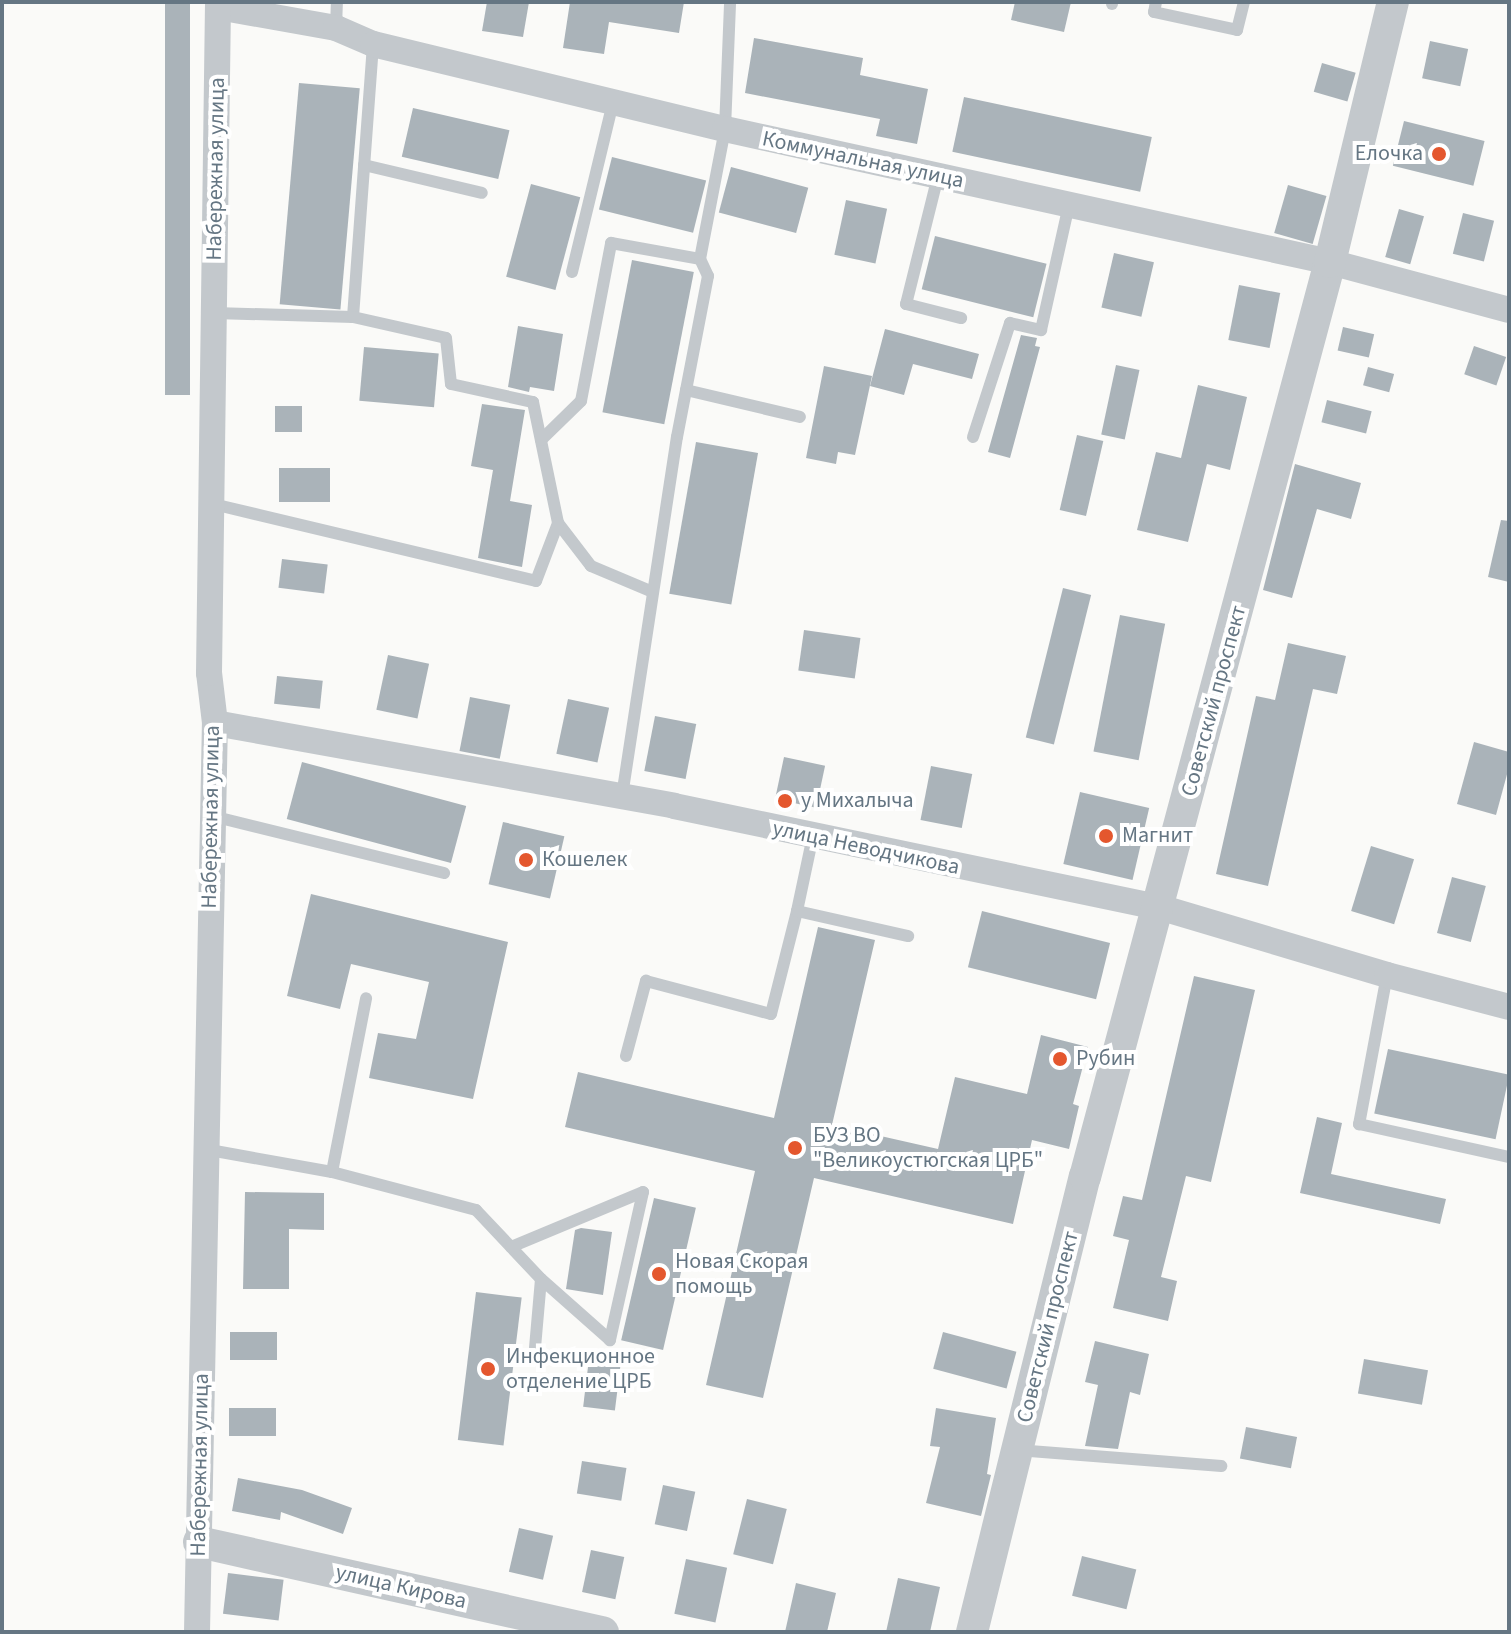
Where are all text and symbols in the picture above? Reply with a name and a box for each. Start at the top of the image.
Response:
street label: Набережная улица [201,77,231,261]
street label: Коммунальная улица [760,126,966,194]
place label: Елочка [1355,141,1423,167]
marker: Елочка [1430,145,1448,163]
street label: Советский проспект [1176,603,1252,799]
street label: Набережная улица [196,725,226,909]
place label: у Михалыча [801,788,914,814]
marker: у Михалыча [776,792,794,810]
street label: улица Неводчикова [770,815,962,881]
place label: Магнит [1122,823,1193,849]
marker: Магнит [1097,827,1115,845]
place label: Кошелек [542,847,627,873]
marker: Кошелек [517,851,535,869]
place label: Рубин [1076,1046,1135,1072]
marker: Рубин [1051,1050,1069,1068]
place label: БУЗ ВО "Великоустюгская ЦРБ" [813,1122,1043,1174]
marker: БУЗ ВО "Великоустюгская ЦРБ" [784,1137,806,1159]
street label: Советский проспект [1011,1229,1085,1425]
place label: Новая Скорая помощь [675,1248,809,1300]
marker: Новая Скорая помощь [650,1265,668,1283]
place label: Инфекционное отделение ЦРБ [506,1343,655,1394]
marker: Инфекционное отделение ЦРБ [477,1358,499,1380]
street label: Набережная улица [185,1373,215,1557]
street label: улица Кирова [333,1559,469,1615]

